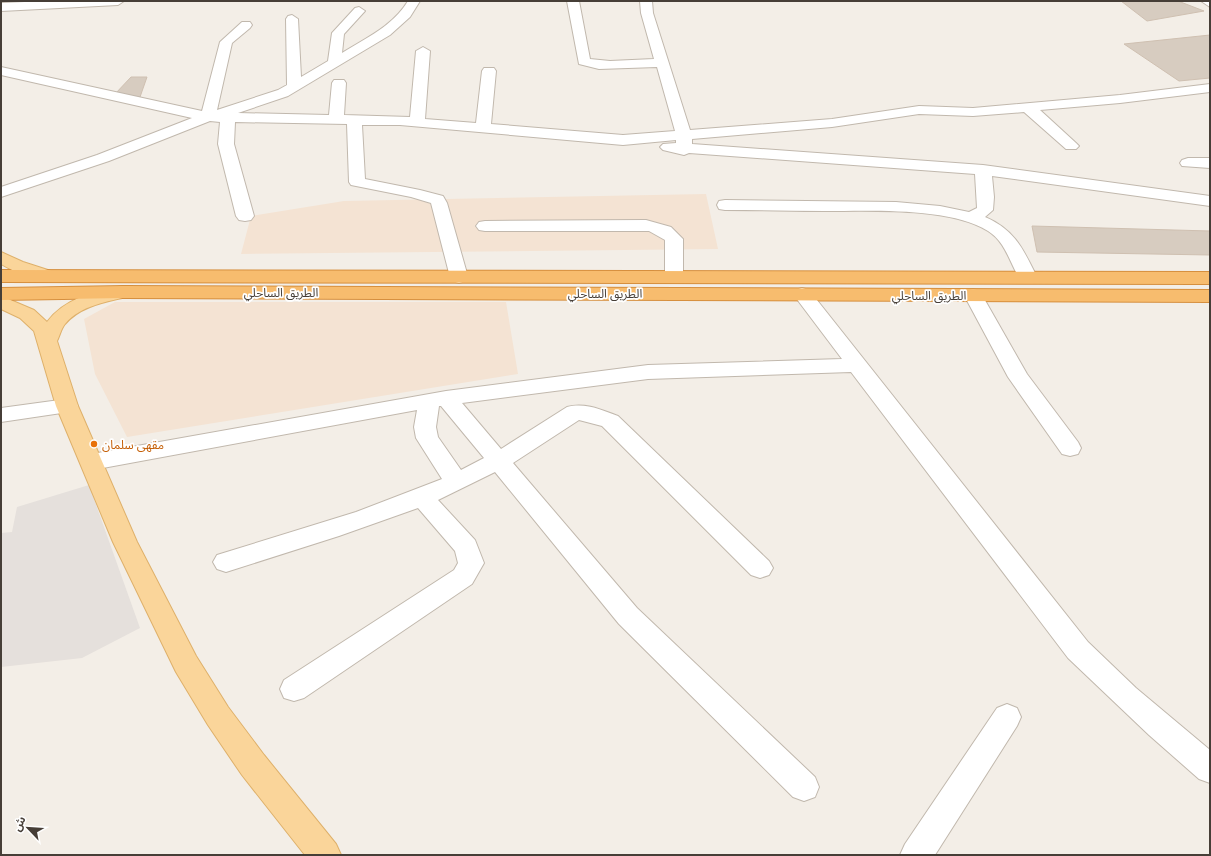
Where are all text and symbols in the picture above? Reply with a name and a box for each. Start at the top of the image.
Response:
street label: الطريق الساحلي [244,284,318,302]
street label: الطريق الساحلي [568,285,642,303]
street label: الطريق الساحلي [892,287,966,305]
place label: مقهى سلمان [102,436,164,453]
marker: مقهى سلمان [89,439,99,449]
north arrow [8,808,48,848]
text: ش [9,814,29,834]

